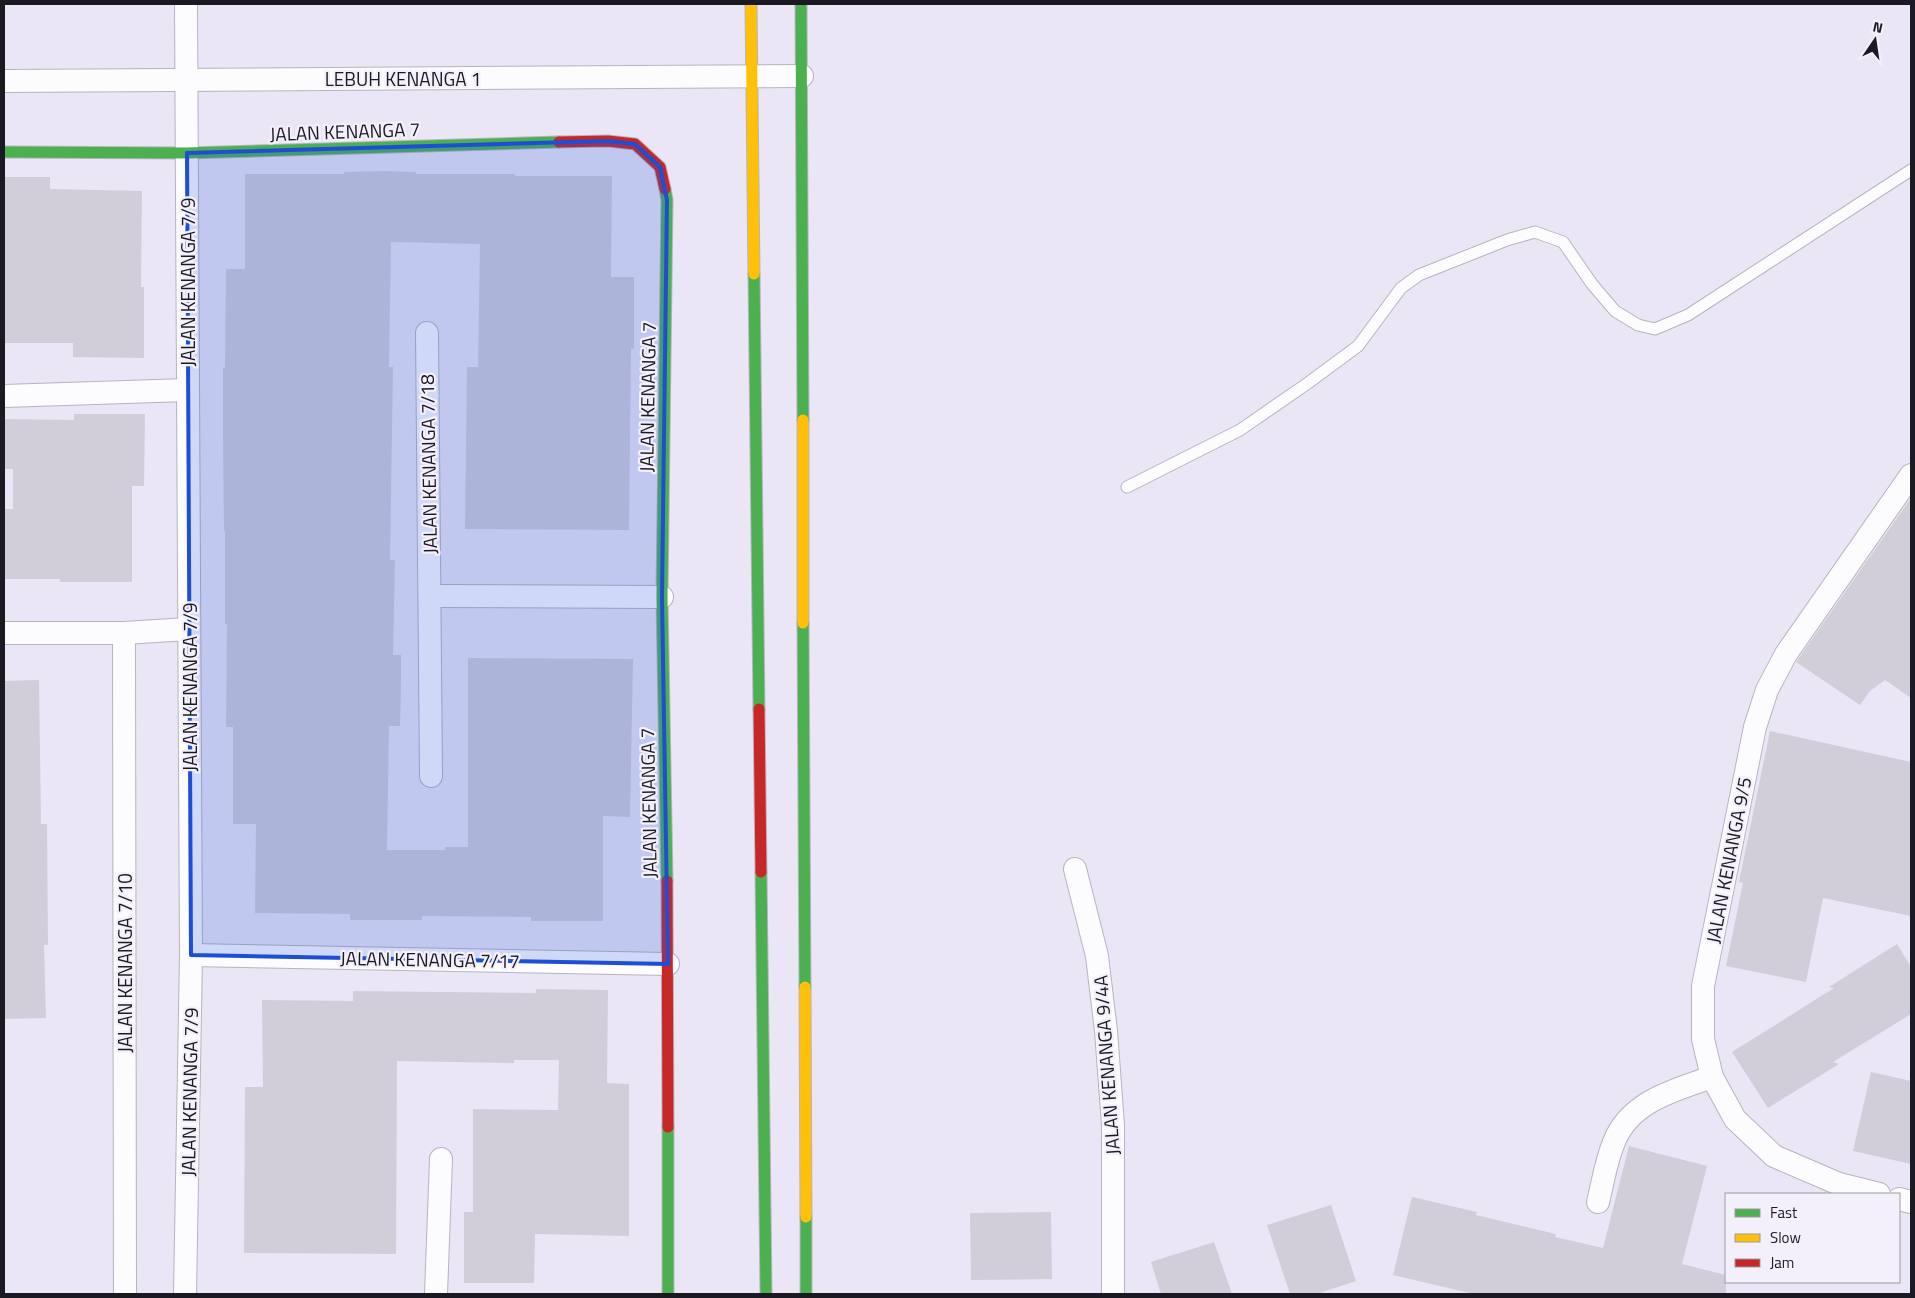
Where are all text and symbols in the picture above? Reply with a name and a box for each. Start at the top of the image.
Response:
north arrow [1850,15,1900,65]
text: N [1871,16,1885,38]
street label: LEBUH KENANGA 1 [325,64,481,93]
street label: JALAN KENANGA 7 [269,114,421,148]
street label: JALAN KENANGA 7/9 [173,198,202,366]
street label: JALAN KENANGA 7 [631,322,663,472]
street label: JALAN KENANGA 7/18 [412,374,444,554]
street label: JALAN KENANGA 7/9 [175,603,204,771]
street label: JALAN KENANGA 7 [632,728,664,878]
street label: JALAN KENANGA 9/5 [1698,774,1758,946]
street label: JALAN KENANGA 7/10 [110,873,139,1053]
street label: JALAN KENANGA 7/17 [340,943,520,975]
street label: JALAN KENANGA 9/4A [1085,974,1127,1156]
street label: JALAN KENANGA 7/9 [173,1007,205,1177]
legend [1725,1193,1900,1283]
text: Fast [1770,1201,1798,1224]
text: Slow [1770,1226,1801,1249]
text: Jam [1770,1251,1794,1274]

